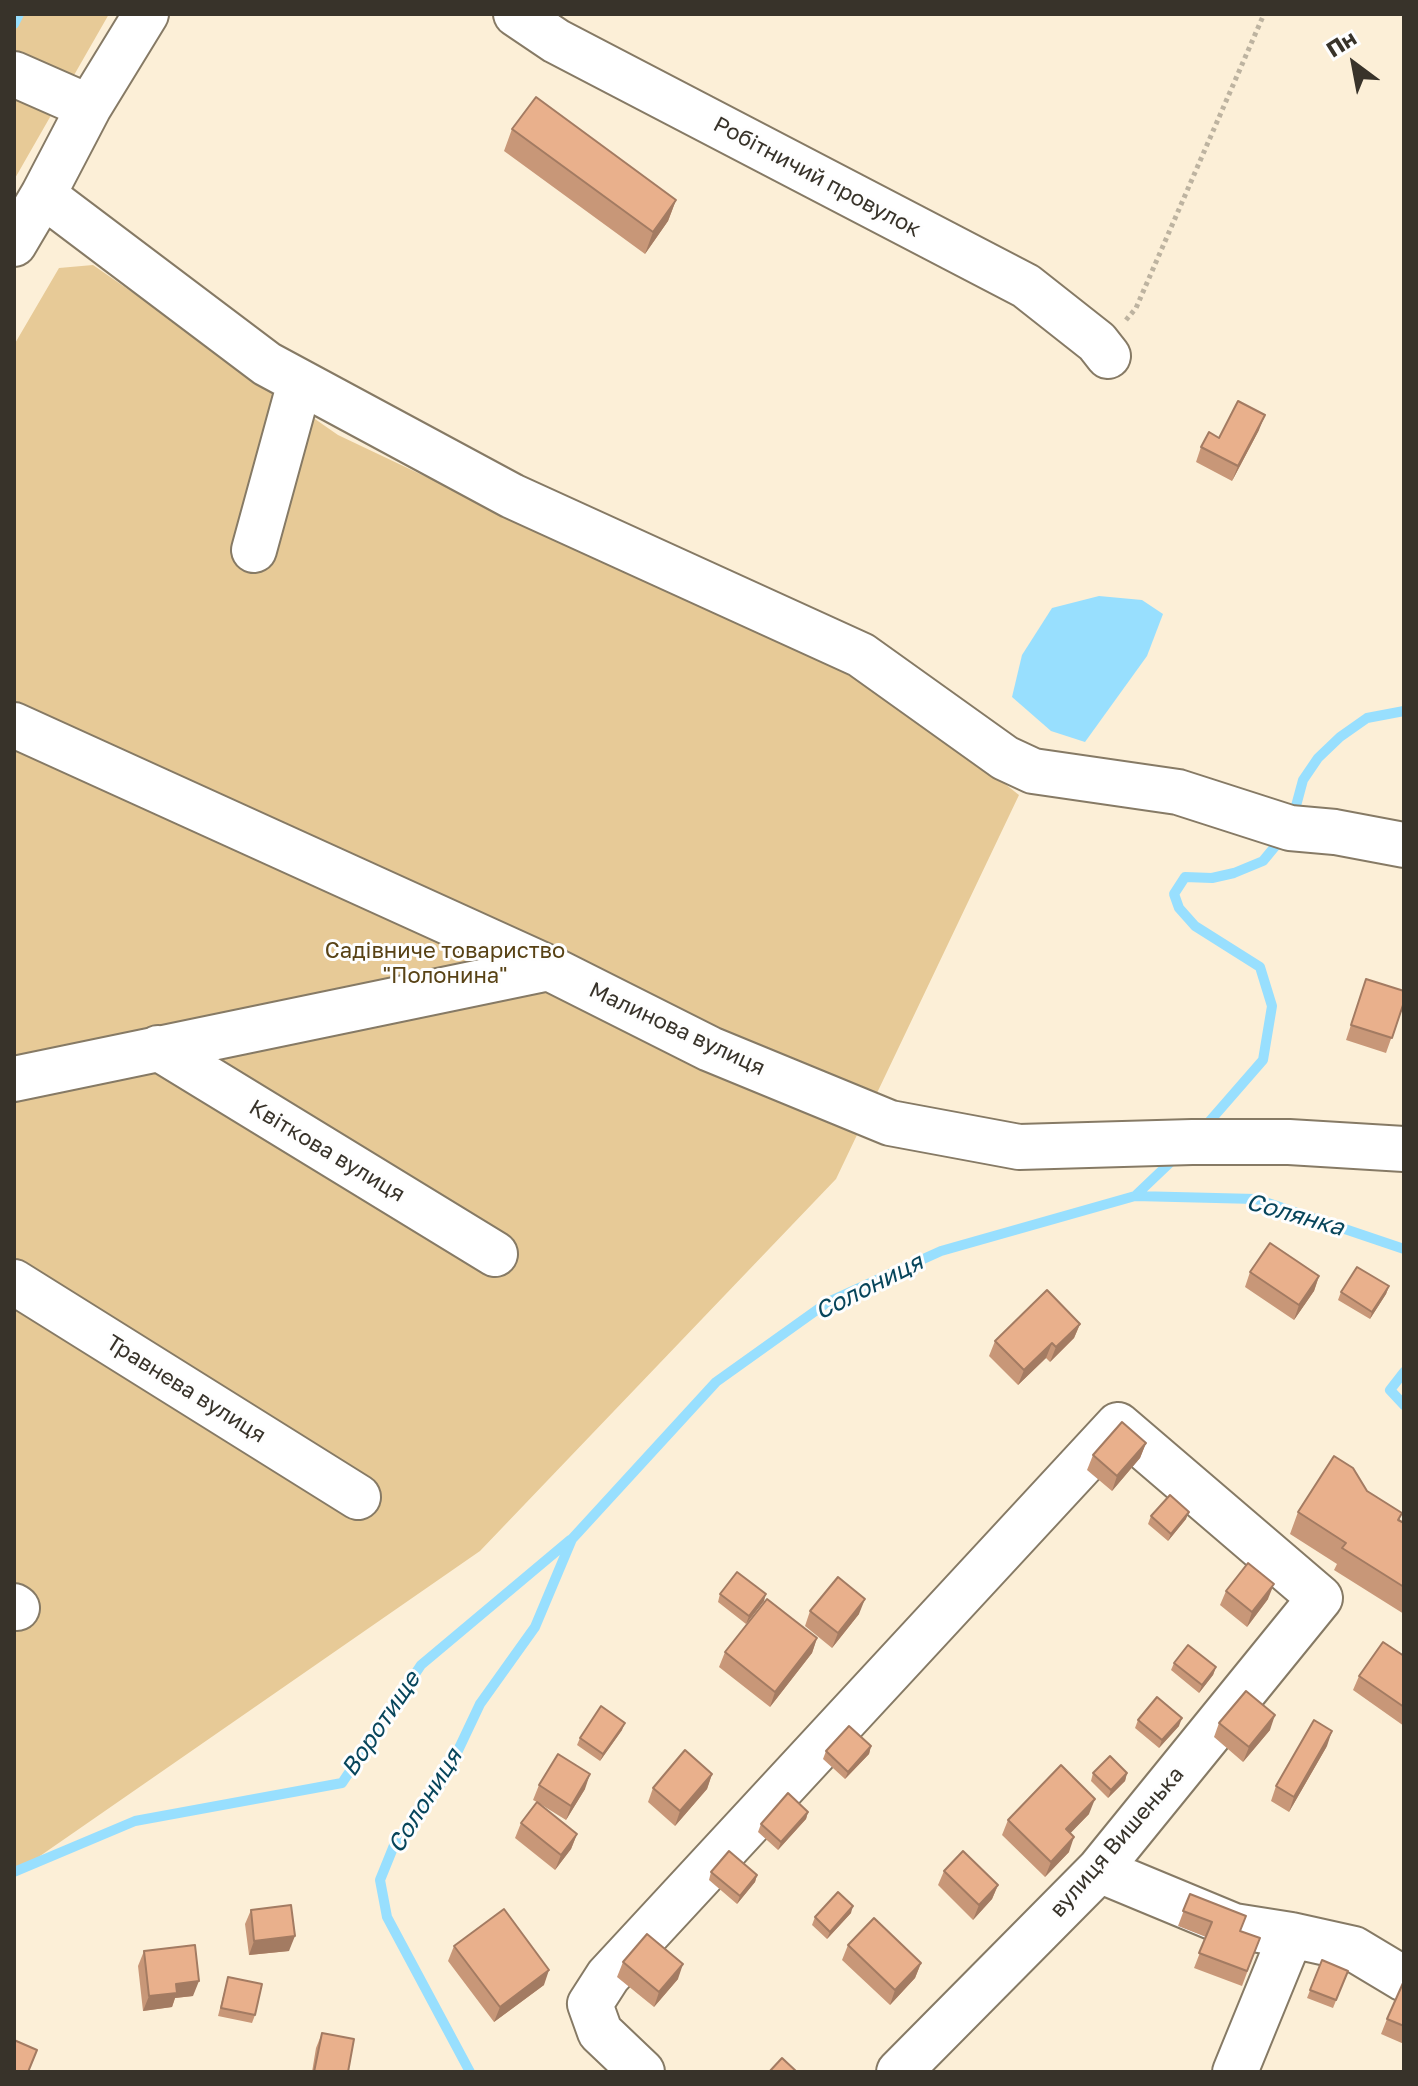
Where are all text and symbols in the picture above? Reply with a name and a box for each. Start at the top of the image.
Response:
north arrow [1314,24,1394,104]
text: Пн [1321,24,1361,63]
street label: Робітничий провулок [709,111,925,243]
park label: Садівниче товариство "Полонина" [325,938,565,990]
street label: Малинова вулиця [585,977,769,1081]
street label: Квіткова вулиця [244,1094,410,1208]
water label: Солянка [1243,1187,1347,1243]
water label: Солониця [810,1248,928,1326]
street label: Травнева вулиця [101,1329,271,1449]
water label: Воротище [336,1666,426,1782]
water label: Солониця [382,1744,468,1858]
street label: вулиця Вишенька [1045,1761,1189,1923]

